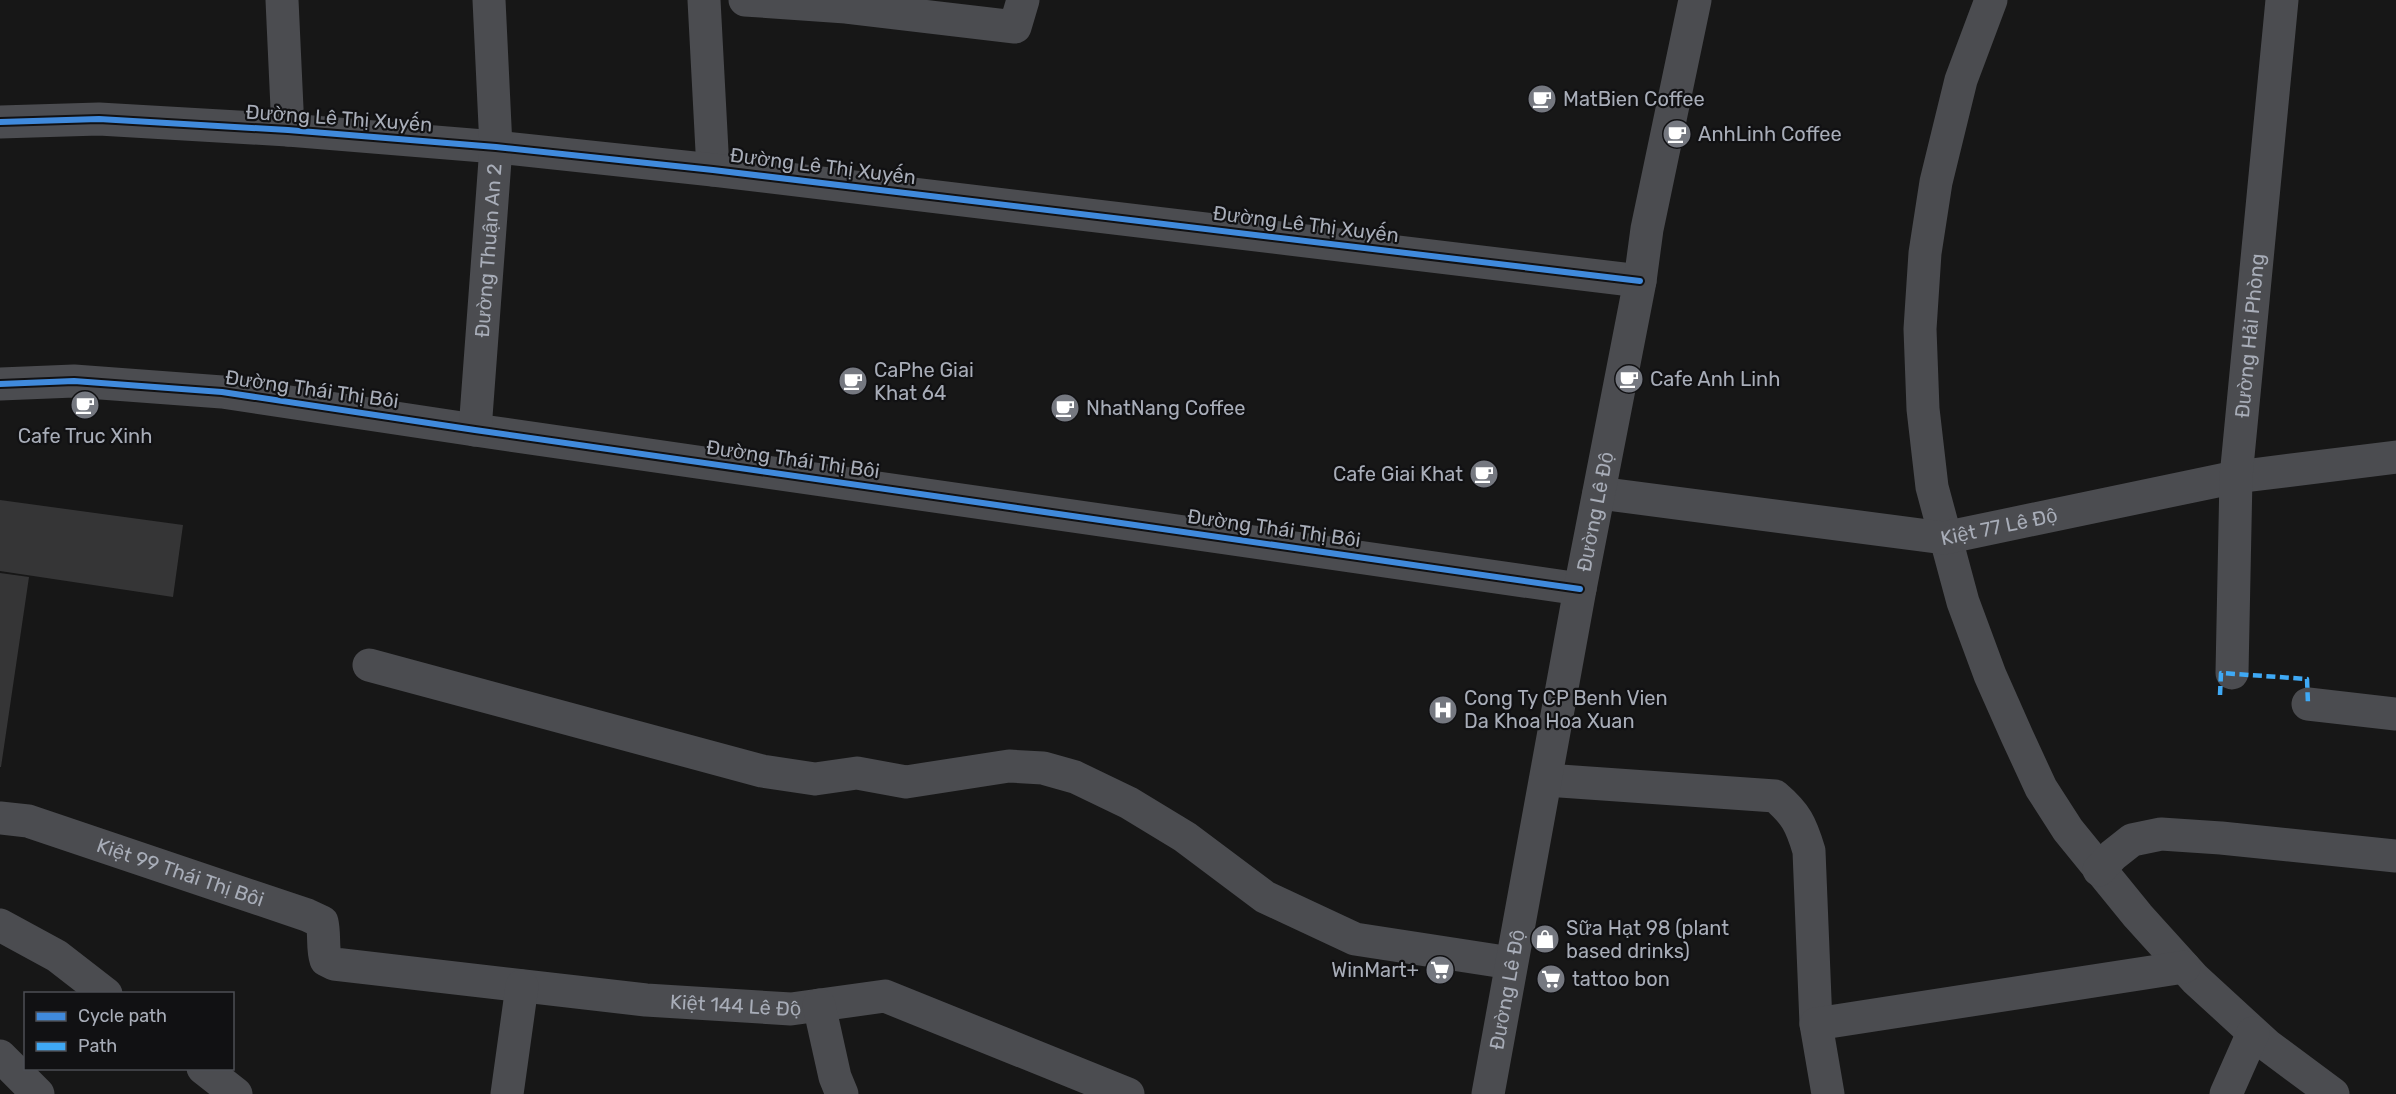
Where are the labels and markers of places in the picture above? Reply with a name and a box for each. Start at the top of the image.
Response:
cafe icon: MatBien Coffee [1526,83,1558,115]
place label: MatBien Coffee [1563,87,1705,111]
cafe icon: AnhLinh Coffee [1661,118,1693,150]
place label: AnhLinh Coffee [1698,122,1842,146]
place label: CaPhe Giai Khat 64 [874,358,974,405]
cafe icon: Cafe Anh Linh [1613,363,1645,395]
cafe icon: CaPhe Giai Khat 64 [837,365,869,397]
place label: Cafe Anh Linh [1650,367,1780,391]
cafe icon: Cafe Truc Xinh [69,389,101,421]
cafe icon: NhatNang Coffee [1049,392,1081,424]
place label: NhatNang Coffee [1086,396,1245,420]
place label: Cafe Truc Xinh [18,424,152,448]
cafe icon: Cafe Giai Khat [1468,458,1500,490]
place label: Cafe Giai Khat [1333,462,1463,486]
place label: Cong Ty CP Benh Vien Da Khoa Hoa Xuan [1464,686,1668,733]
hospital icon: Cong Ty CP Benh Vien Da Khoa Hoa Xuan [1427,694,1459,726]
place label: Sữa Hạt 98 (plant based drinks) [1566,916,1729,963]
shop icon: Sữa Hạt 98 (plant based drinks) [1529,923,1561,955]
supermarket icon: WinMart+ [1424,954,1456,986]
place label: WinMart+ [1331,958,1419,982]
supermarket icon: tattoo bon [1535,963,1567,995]
place label: tattoo bon [1572,967,1670,991]

